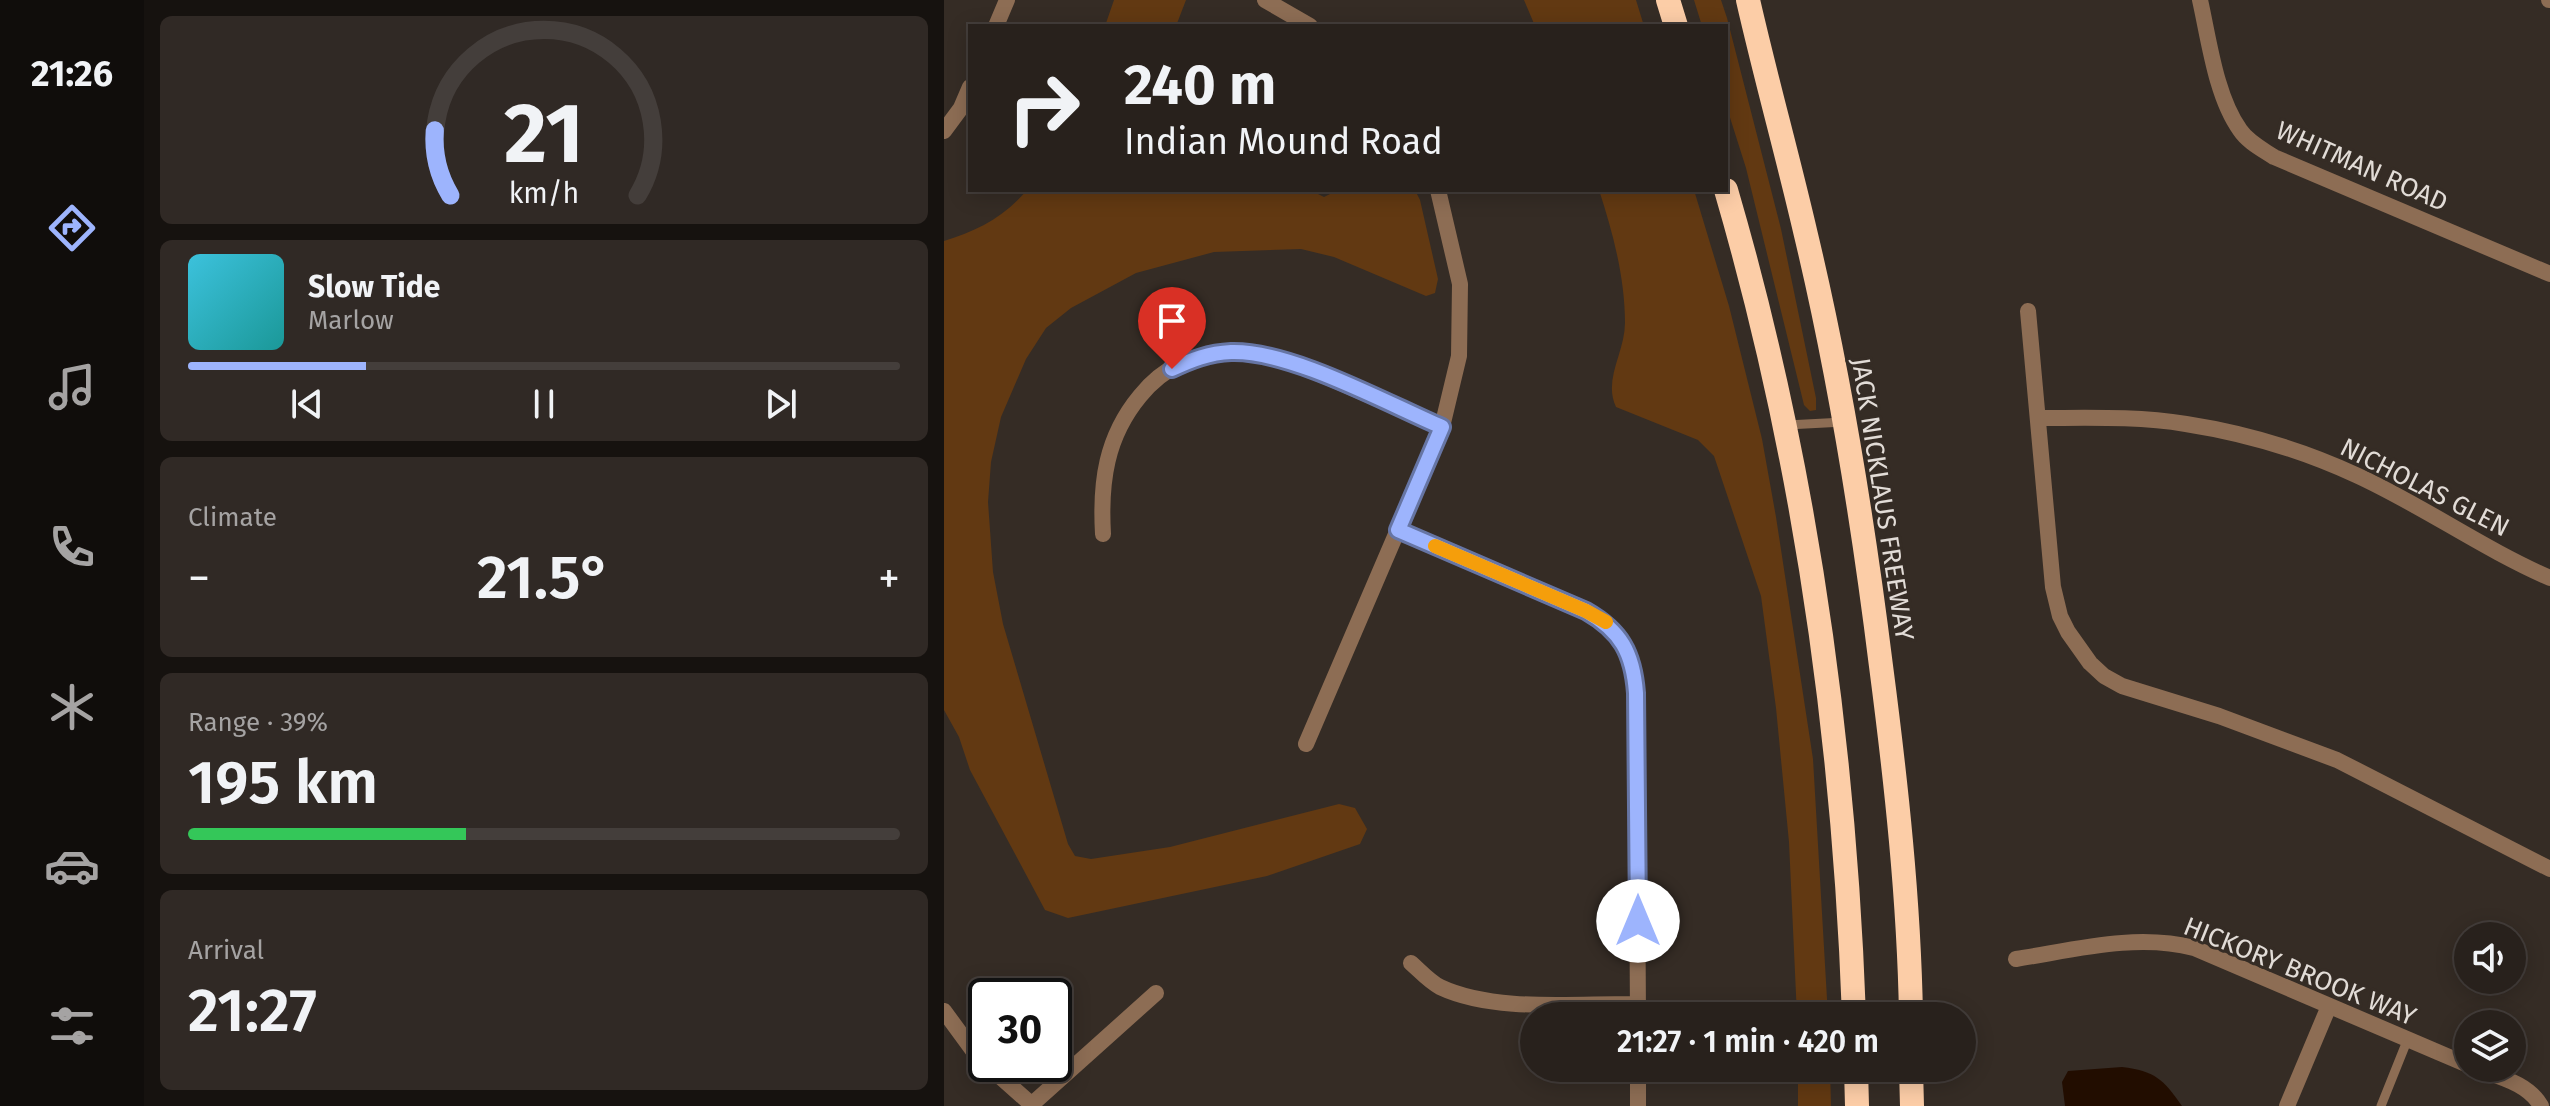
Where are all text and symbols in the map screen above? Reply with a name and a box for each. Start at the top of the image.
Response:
text: 21:26 [31,52,113,96]
text: 240 m [1124,52,1276,119]
icon: right [992,56,1096,160]
text: 21 [504,84,584,184]
street label: WHITMAN ROAD [2271,115,2452,218]
text: Indian Mound Road [1124,120,1443,164]
text: km/h [509,176,579,211]
icon: directions [44,200,100,256]
text: Slow Tide [308,269,440,305]
pin [1138,287,1206,369]
icon: arrive [1150,299,1194,343]
text: Marlow [308,305,394,336]
street label: JACK NICKLAUS FREEWAY [1845,355,1920,643]
icon: music [44,359,100,415]
icon: previous [285,382,329,426]
icon: pause [522,382,566,426]
icon: next [759,382,803,426]
street label: NICHOLAS GLEN [2335,432,2514,543]
text: Climate [188,502,277,533]
icon: phone [44,519,100,575]
text: 21.5° [477,542,611,614]
text: − [188,552,210,605]
text: + [878,552,900,605]
icon: climate [44,679,100,735]
text: Range · 39% [188,707,328,738]
text: 195 km [188,747,378,819]
icon: car [44,838,100,894]
position arrow [1596,879,1680,963]
street label: HICKORY BROOK WAY [2179,911,2421,1033]
map controls [2454,922,2526,1082]
button: sound [2454,922,2526,994]
text: Arrival [188,935,264,966]
text: 21:27 [188,975,317,1047]
speed limit sign: 30 [968,978,1072,1082]
icon: filters [44,998,100,1054]
button: layers [2454,1010,2526,1082]
text: 21:27 · 1 min · 420 m [1617,1024,1879,1060]

